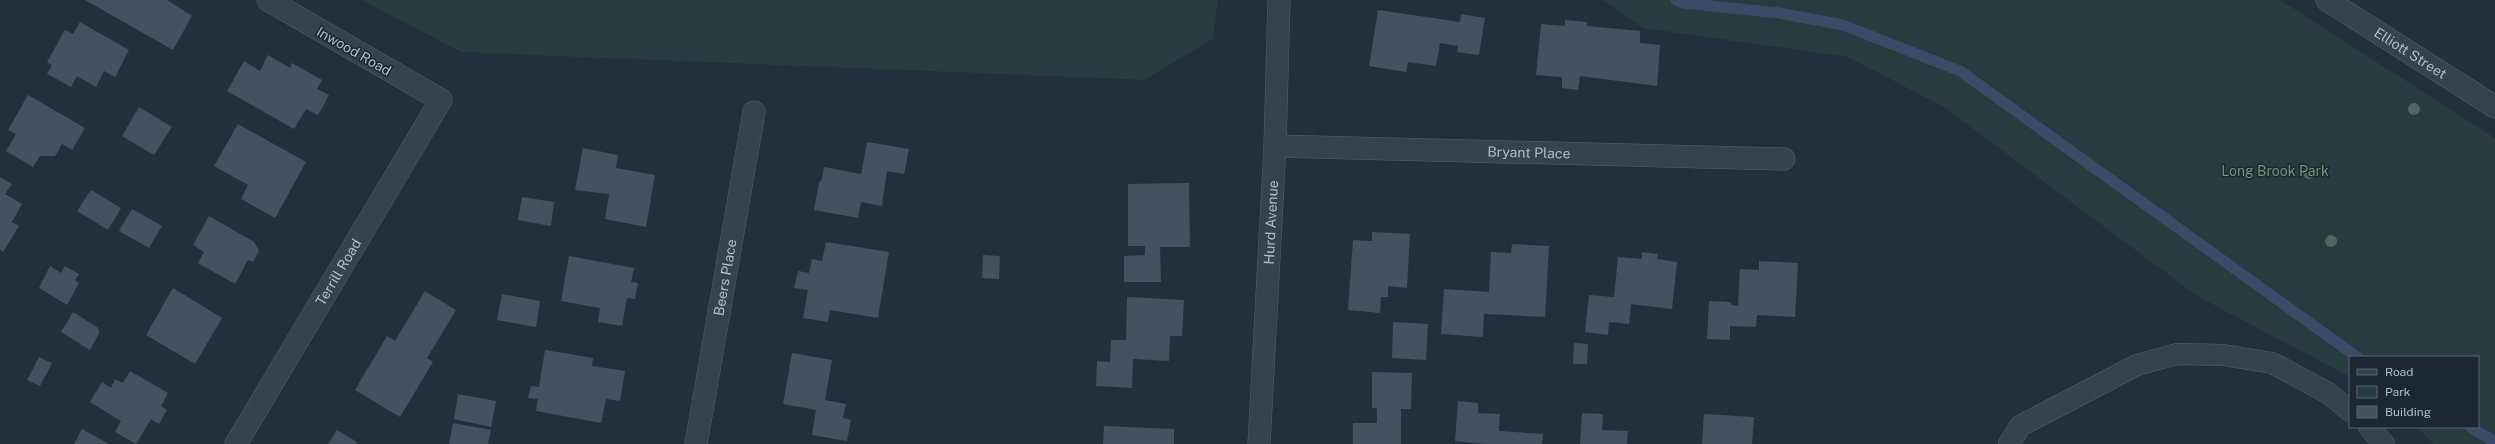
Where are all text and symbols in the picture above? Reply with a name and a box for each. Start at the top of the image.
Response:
street label: Inwood Road [314,23,394,79]
street label: Elliott Street [2371,24,2450,82]
street label: Bryant Place [1487,143,1571,162]
park label: Long Brook Park [2221,163,2329,179]
street label: Hurd Avenue [1261,180,1281,265]
street label: Terrill Road [312,236,364,308]
street label: Beers Place [711,238,740,317]
legend [2349,356,2479,428]
text: Road [2385,365,2413,379]
text: Park [2385,385,2411,399]
text: Building [2385,405,2431,419]

